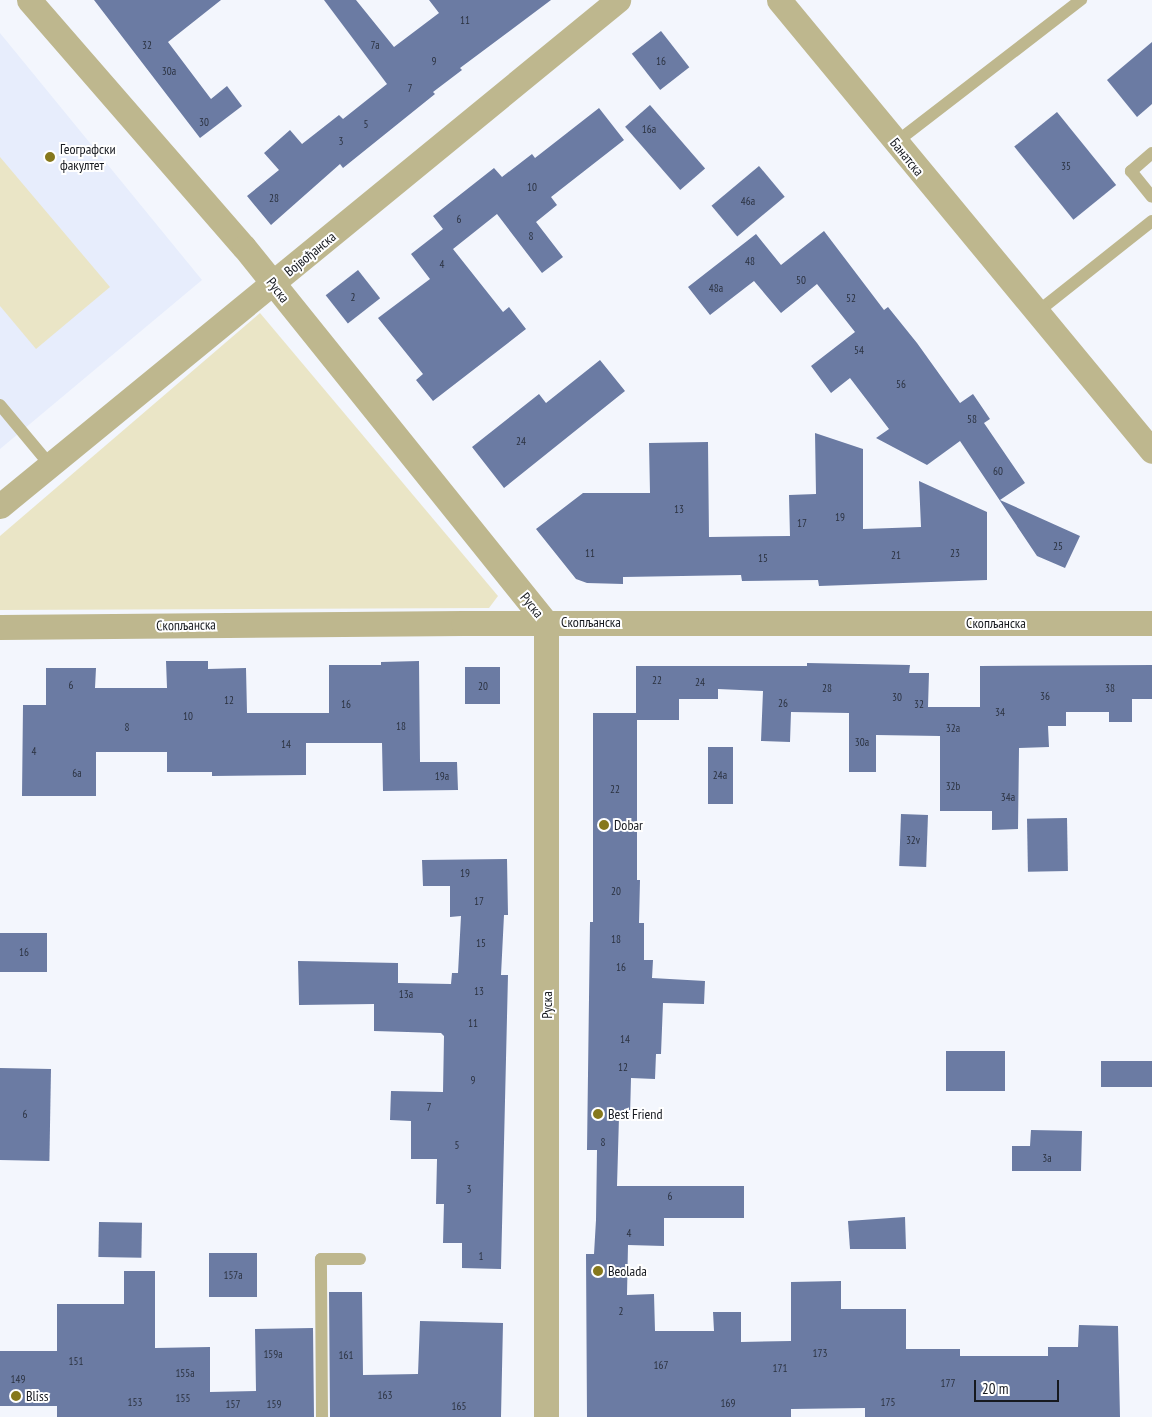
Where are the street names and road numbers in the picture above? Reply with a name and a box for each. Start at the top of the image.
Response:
street label: Банатска [887,135,927,179]
street label: Војвођанска [281,228,339,280]
street label: Руска [263,274,293,306]
street label: Руска [517,589,547,621]
street label: Скопљанска [561,614,621,630]
street label: Скопљанска [966,615,1026,631]
street label: Скопљанска [156,616,216,634]
street label: Руска [539,991,555,1019]

